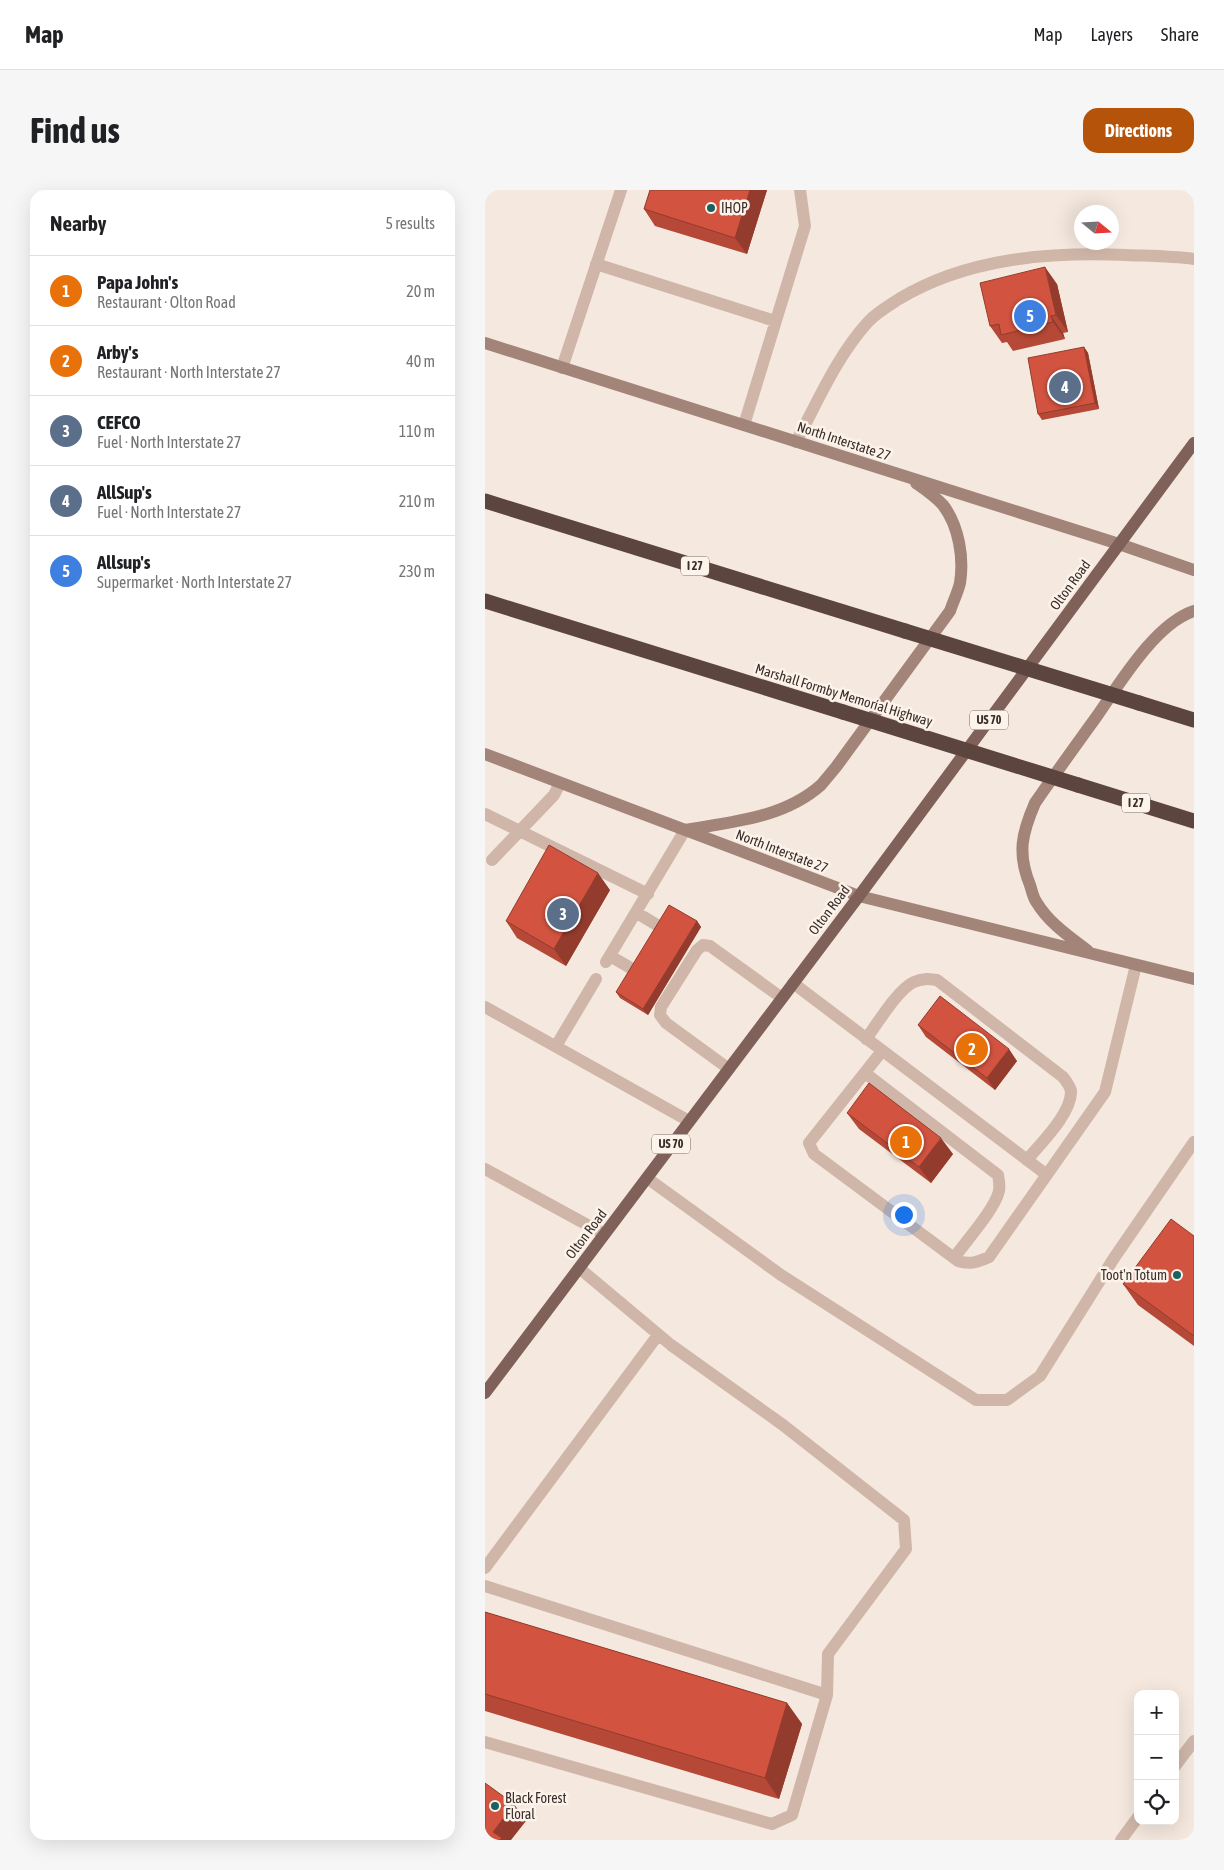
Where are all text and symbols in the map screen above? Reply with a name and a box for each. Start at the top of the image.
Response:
text: Map [25,21,64,48]
text: Map [1033,24,1062,45]
text: Layers [1090,24,1133,45]
text: Share [1161,24,1199,45]
button: Directions [1083,108,1194,153]
text: Find us [30,110,120,150]
place label: IHOP [721,200,748,216]
marker: IHOP [705,202,717,214]
north arrow [1074,205,1119,250]
text: Nearby [50,211,106,235]
text: 5 results [385,214,435,232]
text: Papa John's [97,271,178,293]
text: 1 [62,282,70,300]
text: 20 m [406,282,435,300]
text: Restaurant · Olton Road [97,293,236,311]
pin: 5 [1014,297,1046,335]
text: Arby's [97,341,138,363]
text: 2 [62,352,70,370]
text: 40 m [406,352,435,370]
text: Restaurant · North Interstate 27 [97,363,281,381]
pin: 4 [1049,368,1081,406]
text: CEFCO [97,411,141,433]
street label: North Interstate 27 [795,418,893,464]
text: 3 [62,422,70,440]
text: 110 m [399,422,435,440]
text: Fuel · North Interstate 27 [97,433,241,451]
text: AllSup's [97,481,152,503]
text: 4 [62,492,70,510]
text: 210 m [399,492,435,510]
text: Fuel · North Interstate 27 [97,503,241,521]
text: Allsup's [97,551,150,573]
road number: I 27 [681,556,709,576]
street label: Olton Road [1047,557,1093,613]
text: 5 [62,562,70,580]
text: 230 m [399,562,435,580]
text: Supermarket · North Interstate 27 [97,573,292,591]
street label: Marshall Formby Memorial Highway [753,660,935,730]
road number: US 70 [970,710,1008,730]
road number: I 27 [1122,794,1150,812]
street label: North Interstate 27 [734,826,830,876]
street label: Olton Road [805,882,853,938]
pin: 3 [547,895,579,933]
pin: 2 [956,1030,988,1068]
pin: 1 [890,1123,922,1161]
road number: US 70 [652,1134,690,1154]
your location [891,1202,917,1228]
street label: Olton Road [562,1206,610,1262]
place label: Toot'n Totum [1101,1267,1167,1283]
marker: Toot'n Totum [1171,1269,1183,1281]
map controls [1134,1690,1179,1825]
button: + [1134,1690,1179,1735]
button: − [1134,1735,1179,1780]
button: locate [1134,1780,1179,1825]
place label: Black Forest Floral [505,1790,567,1822]
marker: Black Forest Floral [489,1800,501,1812]

